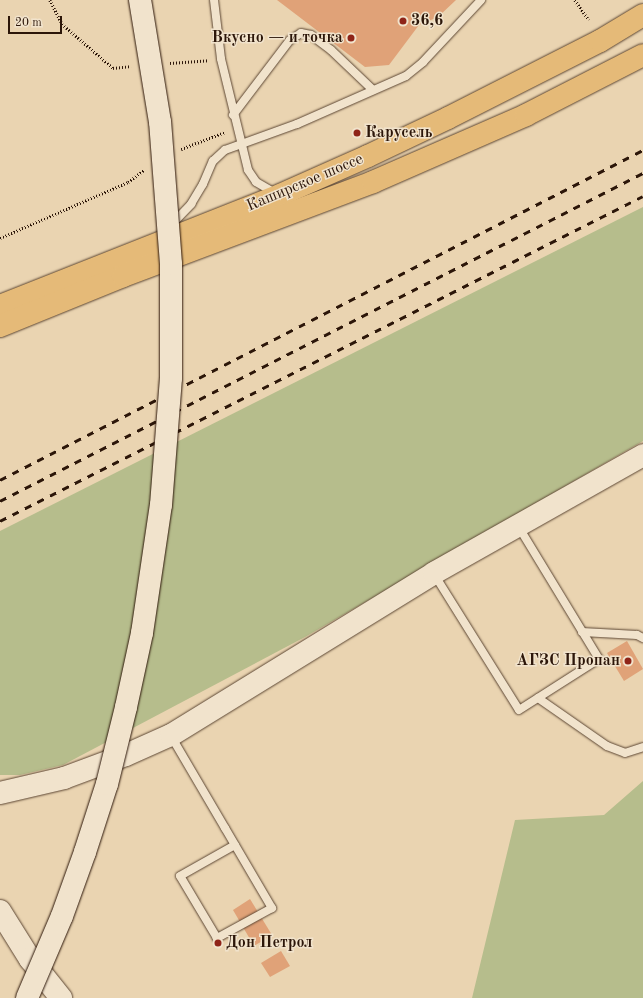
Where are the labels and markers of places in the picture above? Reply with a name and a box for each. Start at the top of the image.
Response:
place label: 36,6 [411,11,443,31]
marker: 36,6 [398,16,408,26]
place label: Вкусно — и точка [212,28,343,48]
marker: Вкусно — и точка [346,33,356,43]
place label: Карусель [365,123,432,143]
marker: Карусель [352,128,362,138]
place label: АГЗС Пропан [516,651,620,671]
marker: АГЗС Пропан [623,656,633,666]
place label: Дон Петрол [226,933,312,953]
marker: Дон Петрол [213,938,223,948]

